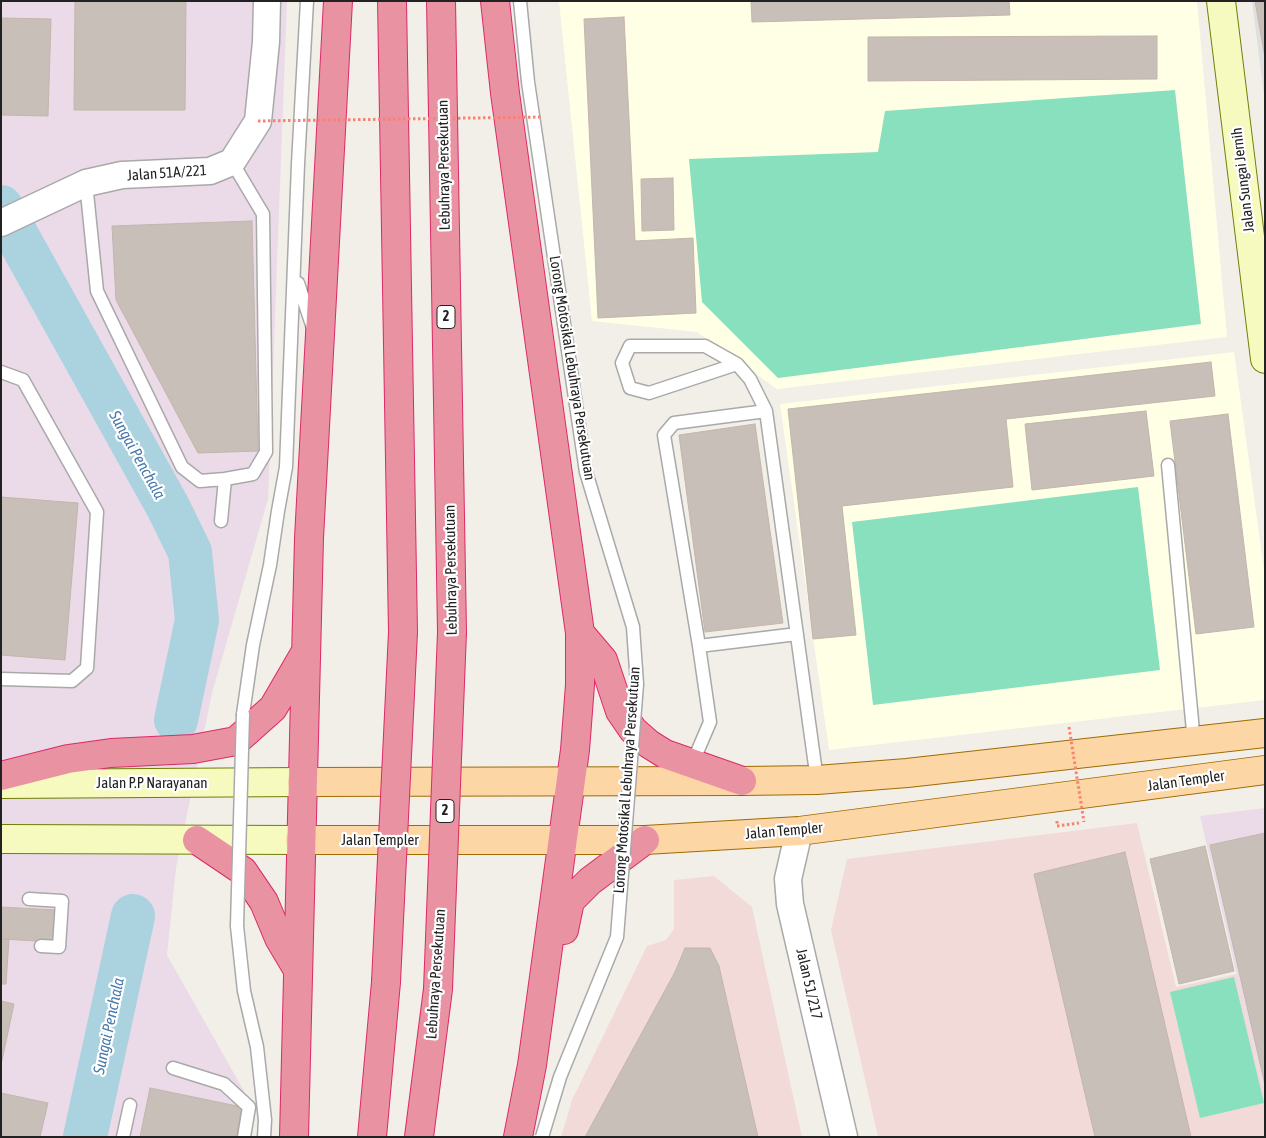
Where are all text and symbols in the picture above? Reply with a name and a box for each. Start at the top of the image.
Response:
street label: Lebuhraya Persekutuan [434,100,454,230]
street label: Jalan Sungai Jernih [1228,127,1258,233]
street label: Jalan 51A/221 [127,161,207,185]
street label: Lorong Motosikal Lebuhraya Persekutuan [545,254,599,482]
road number: 2 [437,306,455,328]
water label: Sungai Penchala [105,407,169,503]
street label: Lebuhraya Persekutuan [441,505,461,635]
street label: Lorong Motosikal Lebuhraya Persekutuan [610,666,644,894]
street label: Jalan Templer [1146,767,1226,795]
street label: Jalan P.P Narayanan [96,774,208,792]
road number: 2 [436,799,454,822]
street label: Jalan Templer [745,819,823,843]
street label: Jalan Templer [341,831,419,849]
street label: Lebuhraya Persekutuan [422,908,450,1040]
street label: Jalan 51/217 [792,947,826,1021]
water label: Sungai Penchala [89,976,129,1076]

